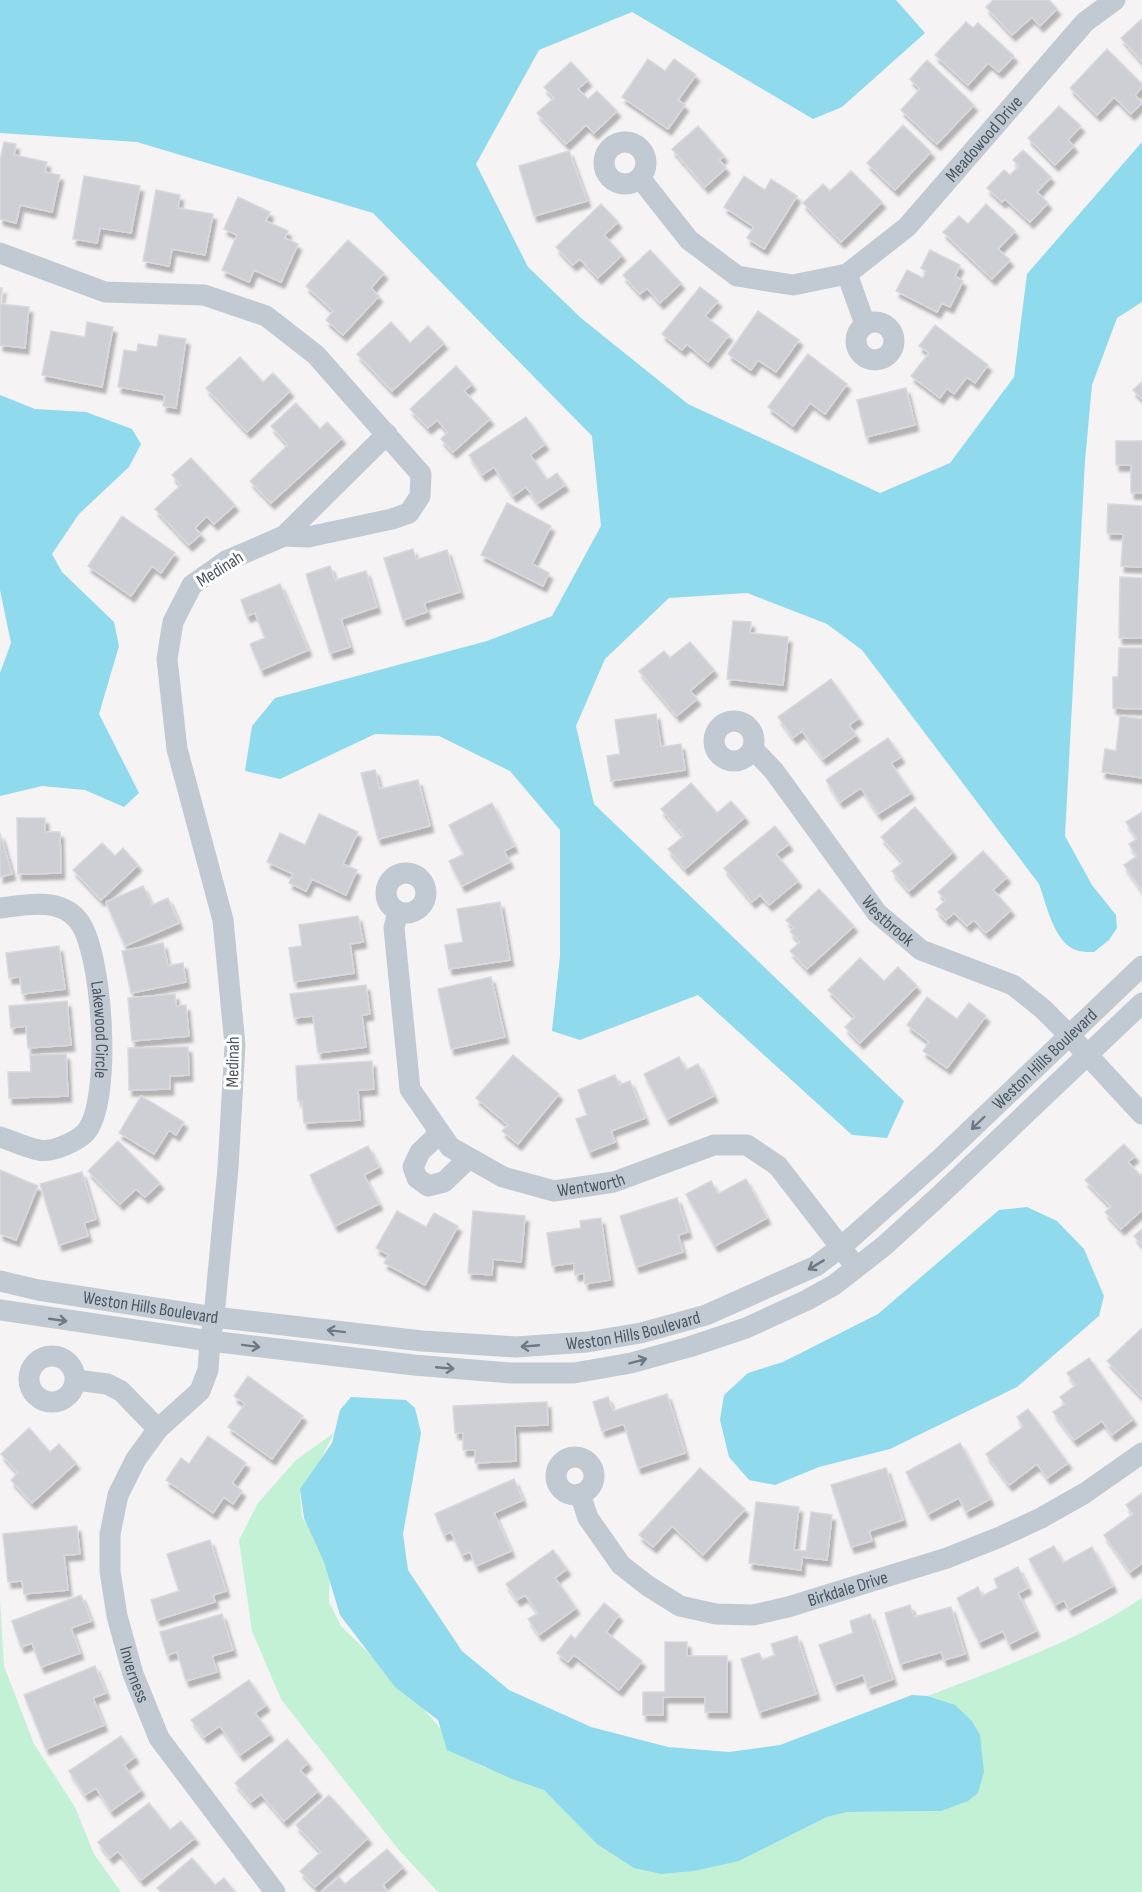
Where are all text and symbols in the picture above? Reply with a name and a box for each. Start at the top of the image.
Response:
street label: Meadowood Drive [941,92,1027,186]
street label: Medinah [193,547,247,591]
street label: Westbrook [857,891,919,950]
street label: Lakewood Circle [87,980,112,1079]
street label: Weston Hills Boulevard [988,1004,1101,1114]
street label: Medinah [222,1036,244,1088]
one-way arrow [971,1115,986,1129]
street label: Wentworth [556,1168,628,1201]
one-way arrow [808,1259,825,1271]
street label: Weston Hills Boulevard [81,1287,219,1328]
street label: Weston Hills Boulevard [565,1307,702,1354]
one-way arrow [47,1314,67,1325]
one-way arrow [327,1325,347,1336]
one-way arrow [240,1341,260,1352]
one-way arrow [521,1341,541,1352]
one-way arrow [628,1354,647,1366]
one-way arrow [434,1363,454,1374]
street label: Birkdale Drive [805,1566,890,1611]
street label: Inverness [115,1644,154,1706]

